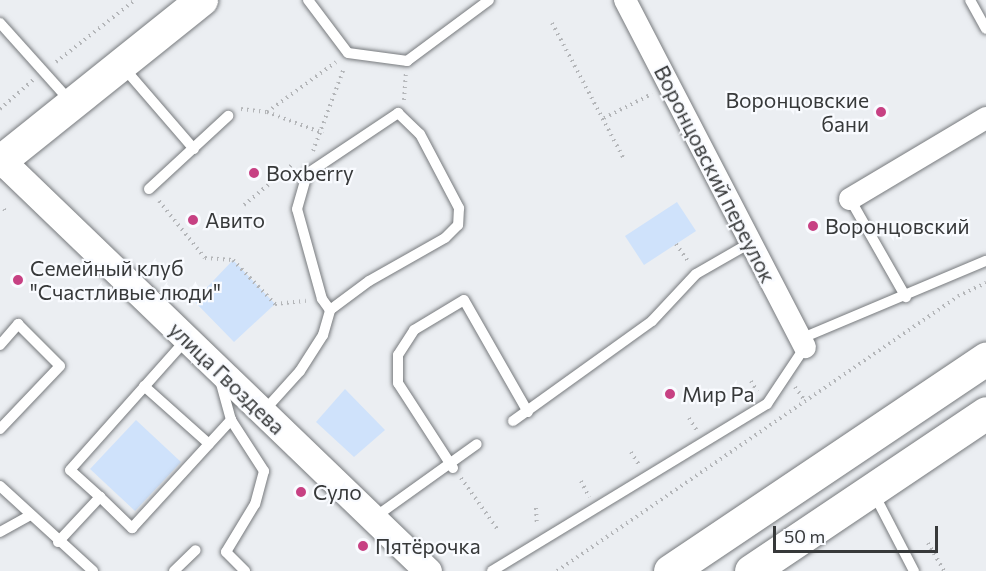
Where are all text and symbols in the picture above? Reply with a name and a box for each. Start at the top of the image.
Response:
street label: Воронцовский переулок [649,61,781,287]
place label: Воронцовские бани [725,87,869,137]
marker: Воронцовские бани [874,105,888,119]
place label: Boxberry [266,160,354,186]
marker: Boxberry [247,166,261,180]
place label: Авито [205,207,265,233]
marker: Авито [186,213,200,227]
place label: Воронцовский [825,213,970,239]
marker: Воронцовский [806,219,820,233]
place label: Семейный клуб "Счастливые люди" [30,255,221,305]
marker: Семейный клуб "Счастливые люди" [11,273,25,287]
street label: улица Гвоздева [164,317,290,439]
place label: Мир Ра [682,381,755,407]
marker: Мир Ра [663,387,677,401]
place label: Суло [313,479,362,505]
marker: Суло [294,485,308,499]
scale bar [776,514,941,552]
text: 50 m [784,525,825,547]
place label: Пятёрочка [375,533,481,559]
marker: Пятёрочка [356,539,370,553]

